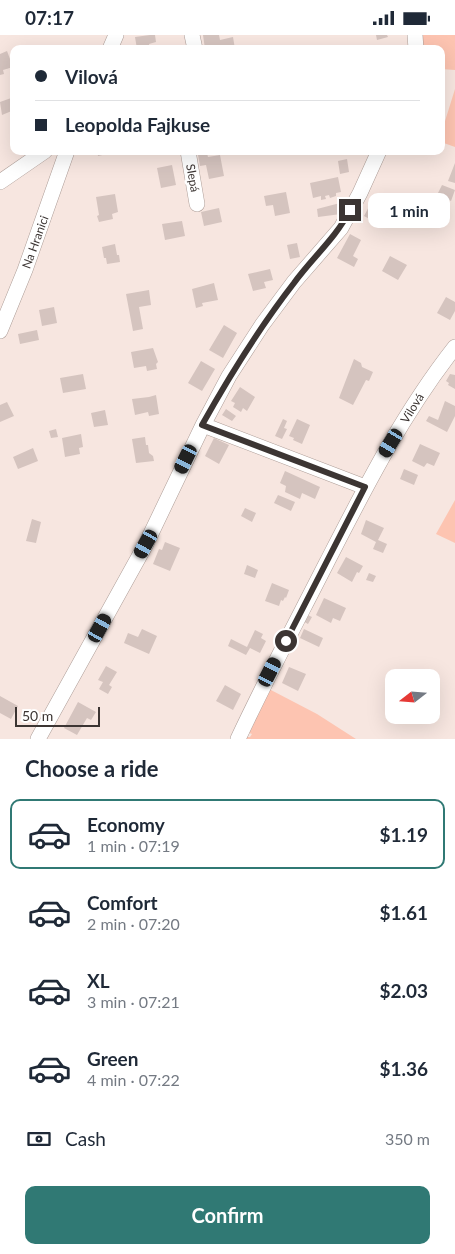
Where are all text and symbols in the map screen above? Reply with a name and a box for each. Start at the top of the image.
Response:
text: 07:17 [25,6,74,29]
text: Vilová [65,65,118,88]
text: Leopolda Fajkuse [65,113,210,136]
street label: Slepá [183,163,203,193]
callout: 1 min [368,193,450,227]
route end [339,199,361,221]
text: 1 min [389,201,429,220]
street label: Na Hranici [18,213,52,271]
street label: Vilová [397,390,427,426]
car [376,426,405,460]
car [172,442,199,476]
car [132,527,159,561]
car [86,611,113,645]
route start [275,630,297,652]
car [256,655,283,689]
north arrow [385,669,440,724]
map controls [385,669,440,724]
scale bar [15,704,100,727]
text: 50 m [22,707,53,724]
text: Choose a ride [25,755,159,782]
icon: car [27,812,72,857]
text: Economy [87,813,165,836]
text: $1.19 [379,823,428,846]
text: 1 min · 07:19 [87,836,180,855]
icon: car [27,890,72,935]
text: Comfort [87,891,158,914]
text: $1.61 [379,901,428,924]
text: 2 min · 07:20 [87,914,180,933]
icon: car [27,968,72,1013]
text: XL [87,969,110,992]
text: $2.03 [379,979,428,1002]
text: 3 min · 07:21 [87,992,180,1011]
icon: car [27,1046,72,1091]
text: Green [87,1047,138,1070]
text: $1.36 [379,1057,428,1080]
text: 4 min · 07:22 [87,1070,180,1089]
icon: cash [25,1125,53,1153]
text: Cash [65,1127,106,1150]
text: 350 m [385,1129,430,1148]
button: Confirm [25,1186,430,1244]

